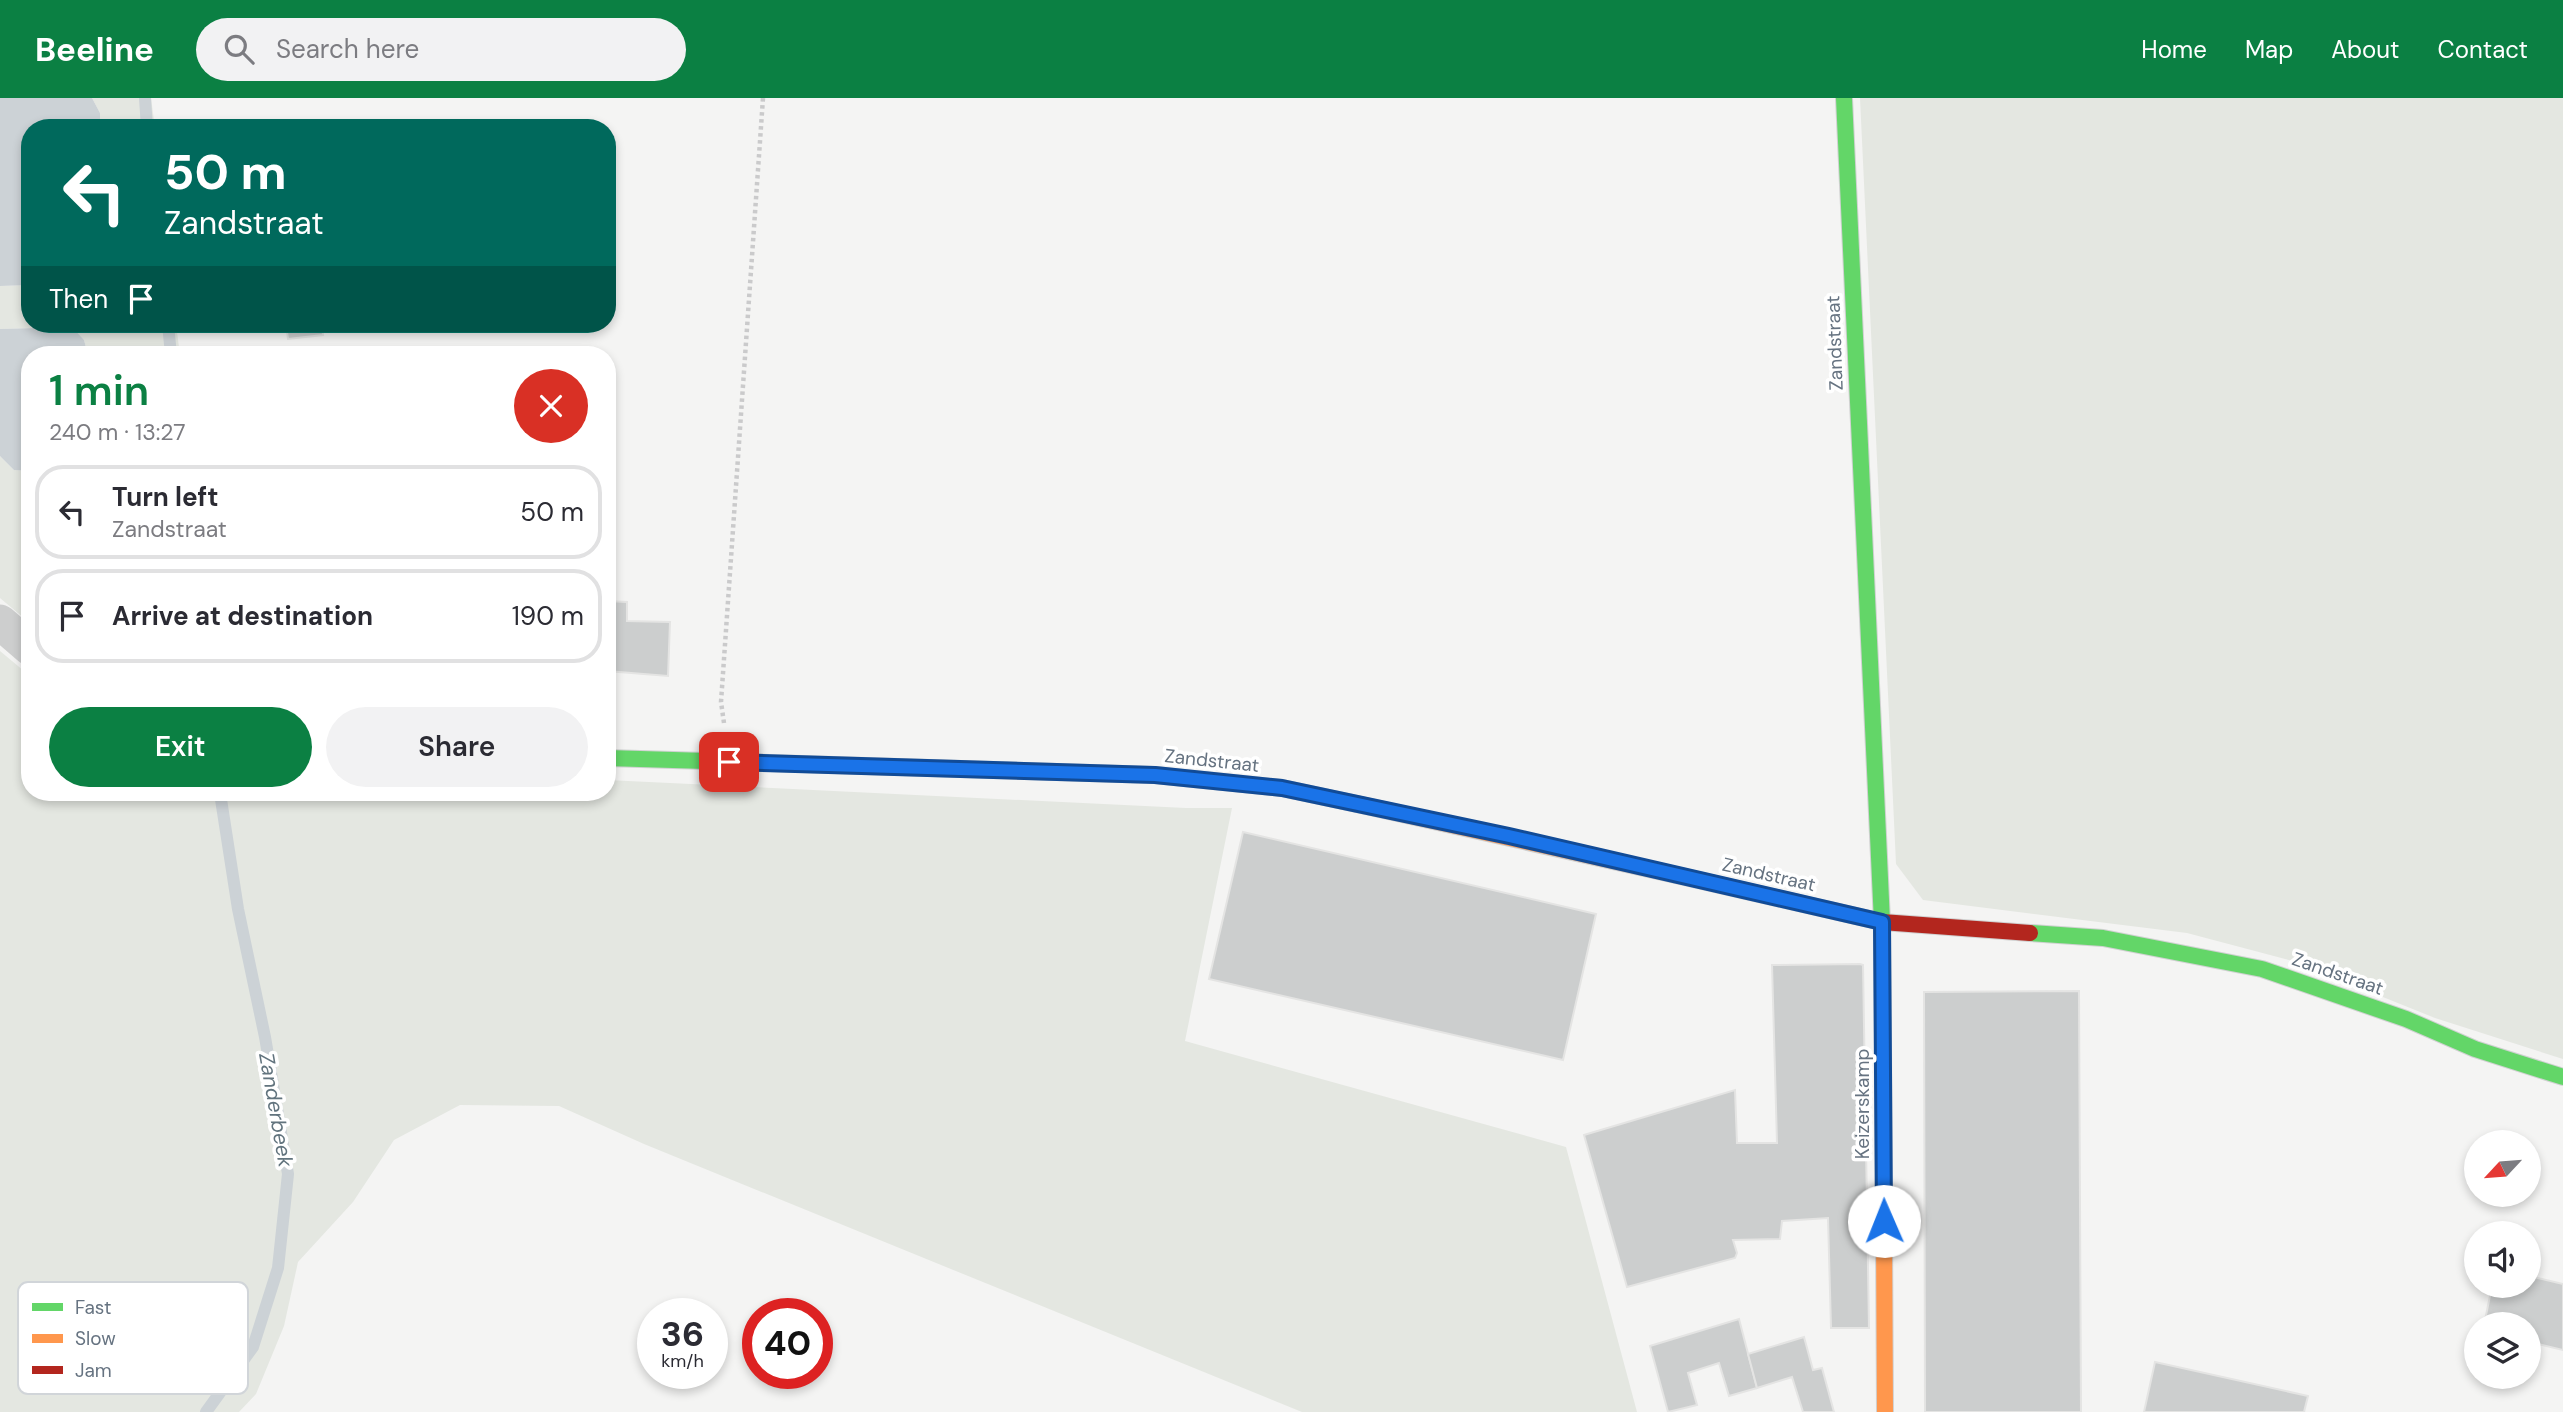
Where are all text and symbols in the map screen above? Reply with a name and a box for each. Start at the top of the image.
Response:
search box [196,18,686,81]
text: Beeline [35,28,154,71]
icon: search [220,30,258,68]
text: Search here [276,32,419,66]
text: Home [2141,34,2207,65]
text: Map [2245,34,2293,65]
text: About [2331,34,2400,65]
text: Contact [2438,34,2528,65]
text: 50 m [164,140,287,204]
icon: left [49,147,140,238]
text: Zandstraat [164,202,324,244]
icon: arrive [122,280,160,318]
text: Then [49,282,108,316]
street label: Zandstraat [1820,295,1849,391]
text: 1 min [49,363,149,418]
button: close [514,369,588,443]
text: 240 m · 13:27 [49,417,186,447]
text: Turn left [112,480,219,514]
icon: left [53,493,91,531]
text: 50 m [520,495,584,529]
text: Zandstraat [112,514,227,544]
icon: arrive [53,597,91,635]
text: Arrive at destination [112,599,373,633]
text: 190 m [512,599,584,633]
button: Exit [49,707,312,787]
button: Share [326,707,588,787]
pin [699,732,759,792]
icon: arrive [710,743,748,781]
street label: Zandstraat [1163,743,1260,778]
street label: Zandstraat [1720,852,1818,897]
street label: Zandstraat [2289,946,2387,1001]
street label: Keizerskamp [1850,1049,1875,1159]
water label: Zanderbeek [252,1051,300,1170]
north arrow [2464,1130,2541,1208]
map controls [2464,1130,2541,1389]
position arrow [1847,1184,1921,1258]
button: sound [2464,1221,2541,1298]
legend [18,1282,248,1394]
text: Fast [75,1295,111,1320]
speed limit sign: 40 [742,1298,833,1389]
text: 36 [661,1311,704,1357]
button: layers [2464,1312,2541,1389]
text: Slow [75,1326,116,1351]
text: km/h [661,1349,704,1373]
text: Jam [75,1358,112,1383]

